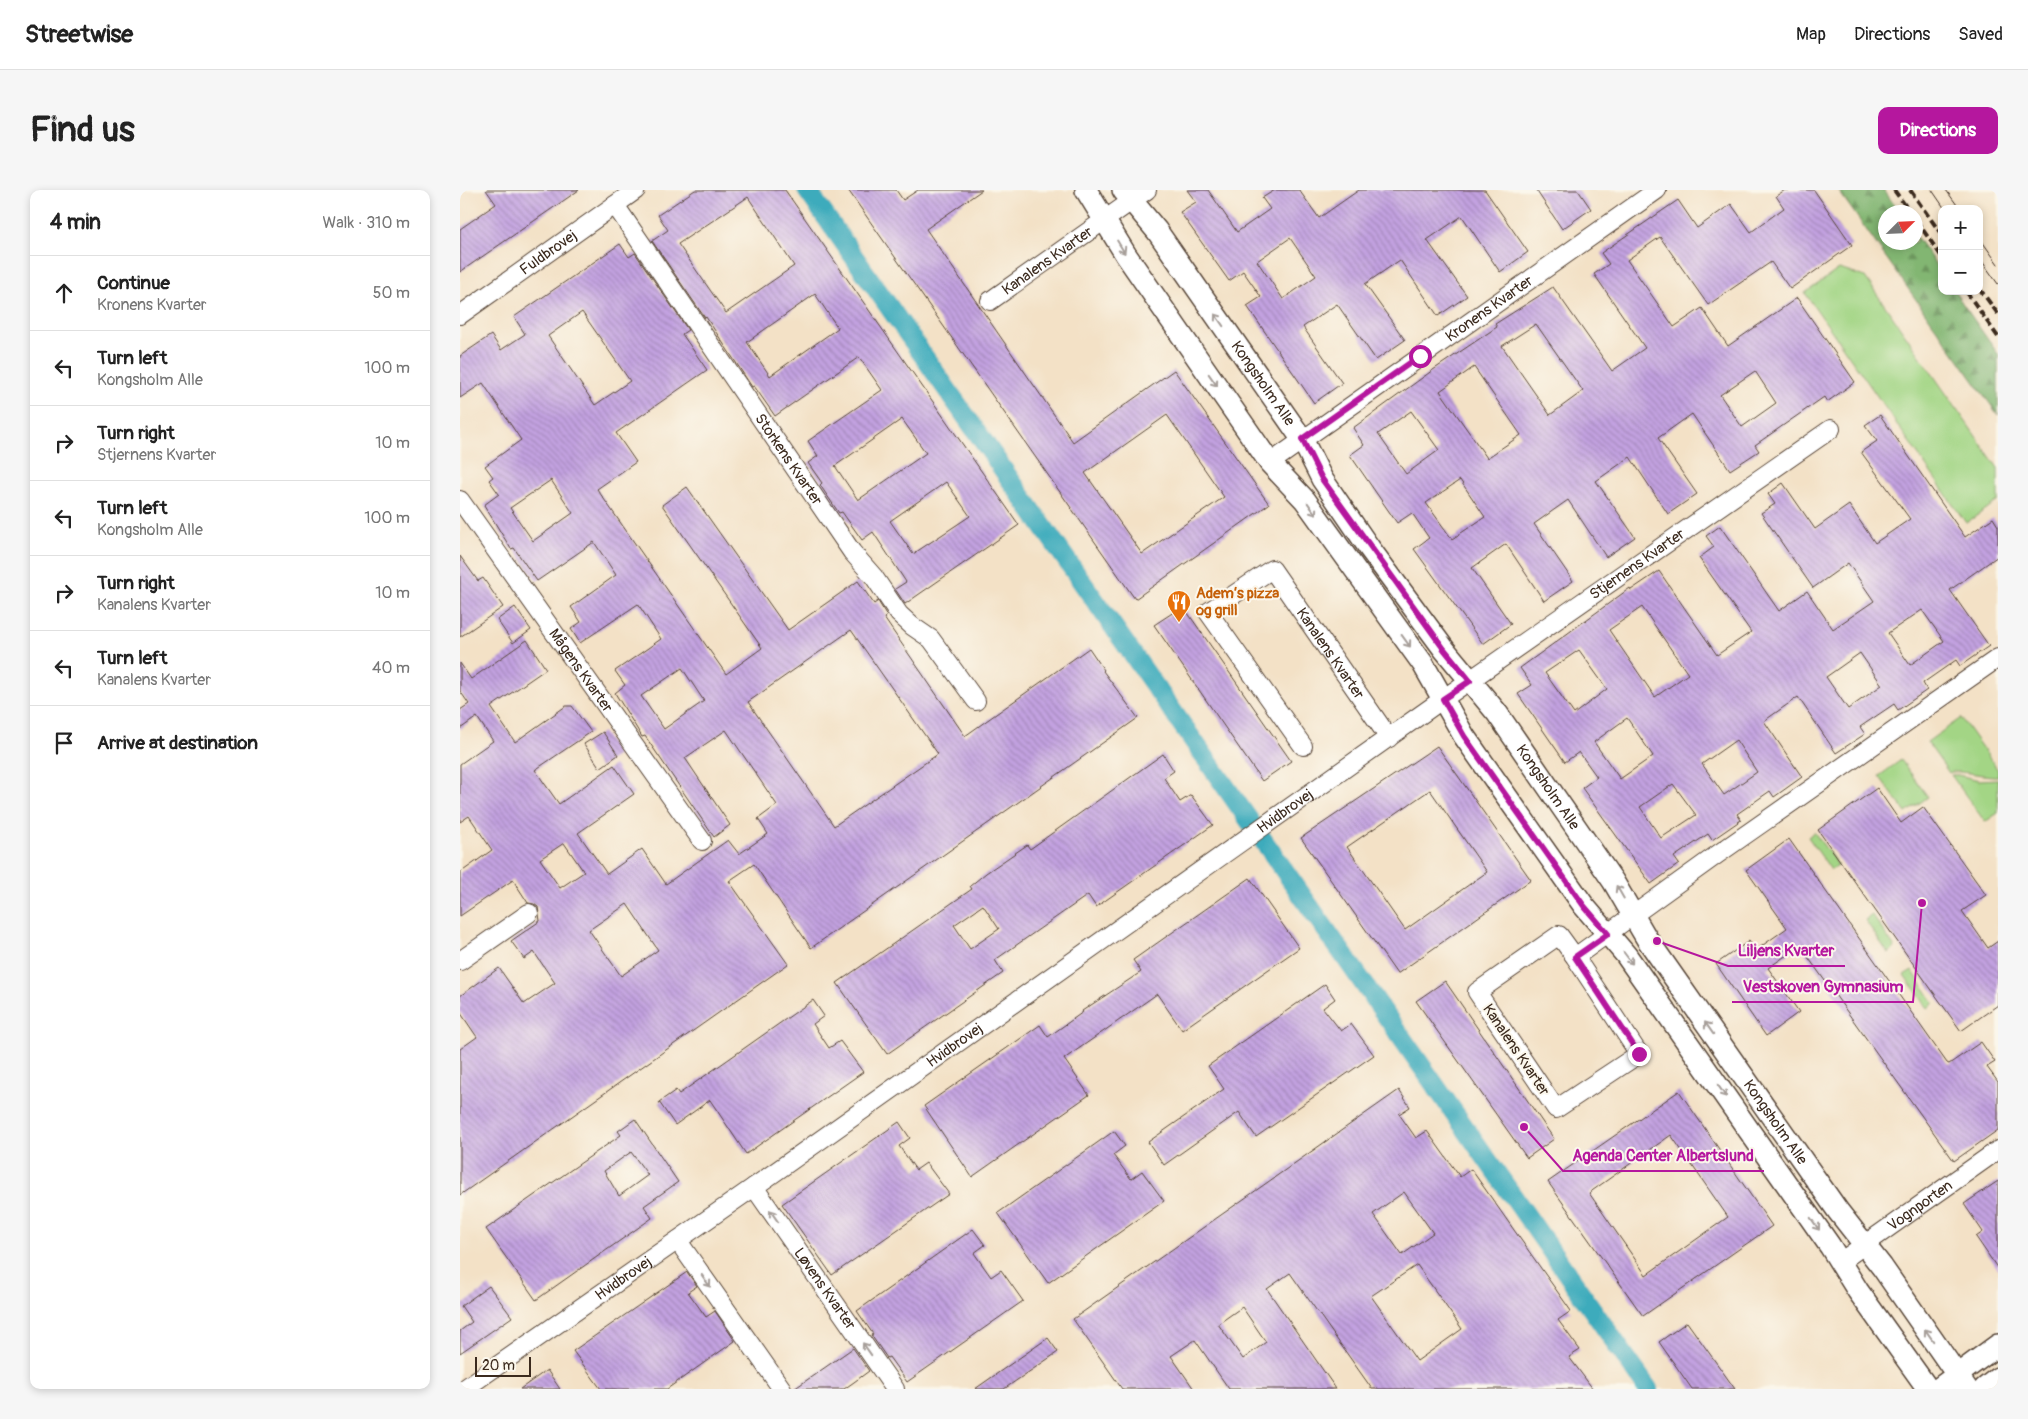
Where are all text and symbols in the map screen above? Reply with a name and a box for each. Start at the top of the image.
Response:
text: Streetwise [25,20,133,49]
text: Map [1796,23,1826,46]
text: Directions [1854,23,1930,46]
text: Saved [1958,23,2003,46]
button: Directions [1878,107,1998,154]
text: Find us [30,108,135,152]
north arrow [1878,205,1923,250]
map controls [1938,205,1983,295]
button: + [1938,205,1983,250]
text: 4 min [50,209,101,236]
text: Walk · 310 m [323,213,410,233]
street label: Kanalens Kvarter [998,222,1097,299]
street label: Fuldbrovej [516,226,580,279]
one-way arrow [1116,239,1126,253]
button: − [1938,250,1983,295]
text: Continue [97,271,170,295]
street label: Kronens Kvarter [1442,271,1537,346]
icon: ahead [50,279,78,307]
text: 50 m [373,283,410,303]
text: Kronens Kvarter [97,295,207,315]
one-way arrow [1214,313,1224,327]
street label: Kongsholm Alle [1227,337,1300,430]
route start [1409,345,1432,368]
text: Turn left [97,346,167,370]
icon: left [50,354,78,382]
text: 100 m [364,358,410,378]
text: Kongsholm Alle [97,370,203,390]
one-way arrow [1208,373,1218,387]
street label: Storkens Kvarter [751,410,827,509]
text: Turn right [97,421,175,445]
icon: right [50,429,78,457]
text: 10 m [375,433,410,453]
text: Stjernens Kvarter [97,445,216,465]
text: Turn left [97,496,167,520]
one-way arrow [1307,502,1317,516]
icon: left [50,504,78,532]
text: 100 m [364,508,410,528]
text: Kongsholm Alle [97,520,203,540]
street label: Stjernens Kvarter [1586,524,1689,604]
text: Turn right [97,571,175,595]
icon: right [50,579,78,607]
text: 10 m [375,583,410,603]
place label: Adem’s pizza og grill [1195,584,1279,620]
restaurant icon: Adem’s pizza og grill [1166,589,1192,623]
text: Kanalens Kvarter [97,595,211,615]
street label: Kanalens Kvarter [1292,604,1369,703]
street label: Mågens Kvarter [545,625,618,717]
one-way arrow [1401,634,1411,648]
text: Turn left [97,646,167,670]
icon: left [50,654,78,682]
text: 40 m [372,658,410,678]
text: Kanalens Kvarter [97,670,211,690]
icon: arrive [50,729,78,757]
text: Arrive at destination [97,731,258,755]
street label: Kongsholm Alle [1512,741,1585,834]
street label: Hvidbrovej [1253,785,1317,837]
one-way arrow [1614,885,1624,900]
callout: Liljens Kvarter [1728,935,1845,966]
text: Liljens Kvarter [1738,941,1834,961]
one-way arrow [1623,951,1633,965]
callout: Vestskoven Gymnasium [1732,971,1913,1002]
text: Vestskoven Gymnasium [1743,977,1903,997]
street label: Kanalens Kvarter [1478,1000,1554,1100]
street label: Hvidbrovej [923,1019,986,1071]
one-way arrow [1704,1021,1714,1035]
route end [1628,1043,1651,1066]
street label: Kongsholm Alle [1739,1076,1812,1169]
one-way arrow [1717,1084,1727,1098]
callout: Agenda Center Albertslund [1563,1140,1764,1171]
text: Agenda Center Albertslund [1572,1146,1754,1166]
street label: Vognporten [1884,1176,1956,1235]
one-way arrow [769,1209,779,1223]
one-way arrow [1810,1217,1820,1231]
street label: Løvens Kvarter [790,1244,860,1334]
street label: Hvidbrovej [591,1252,655,1304]
one-way arrow [701,1274,711,1288]
one-way arrow [1924,1328,1934,1342]
one-way arrow [862,1342,872,1356]
scale bar [475,1354,531,1377]
text: 20 m [482,1357,515,1374]

